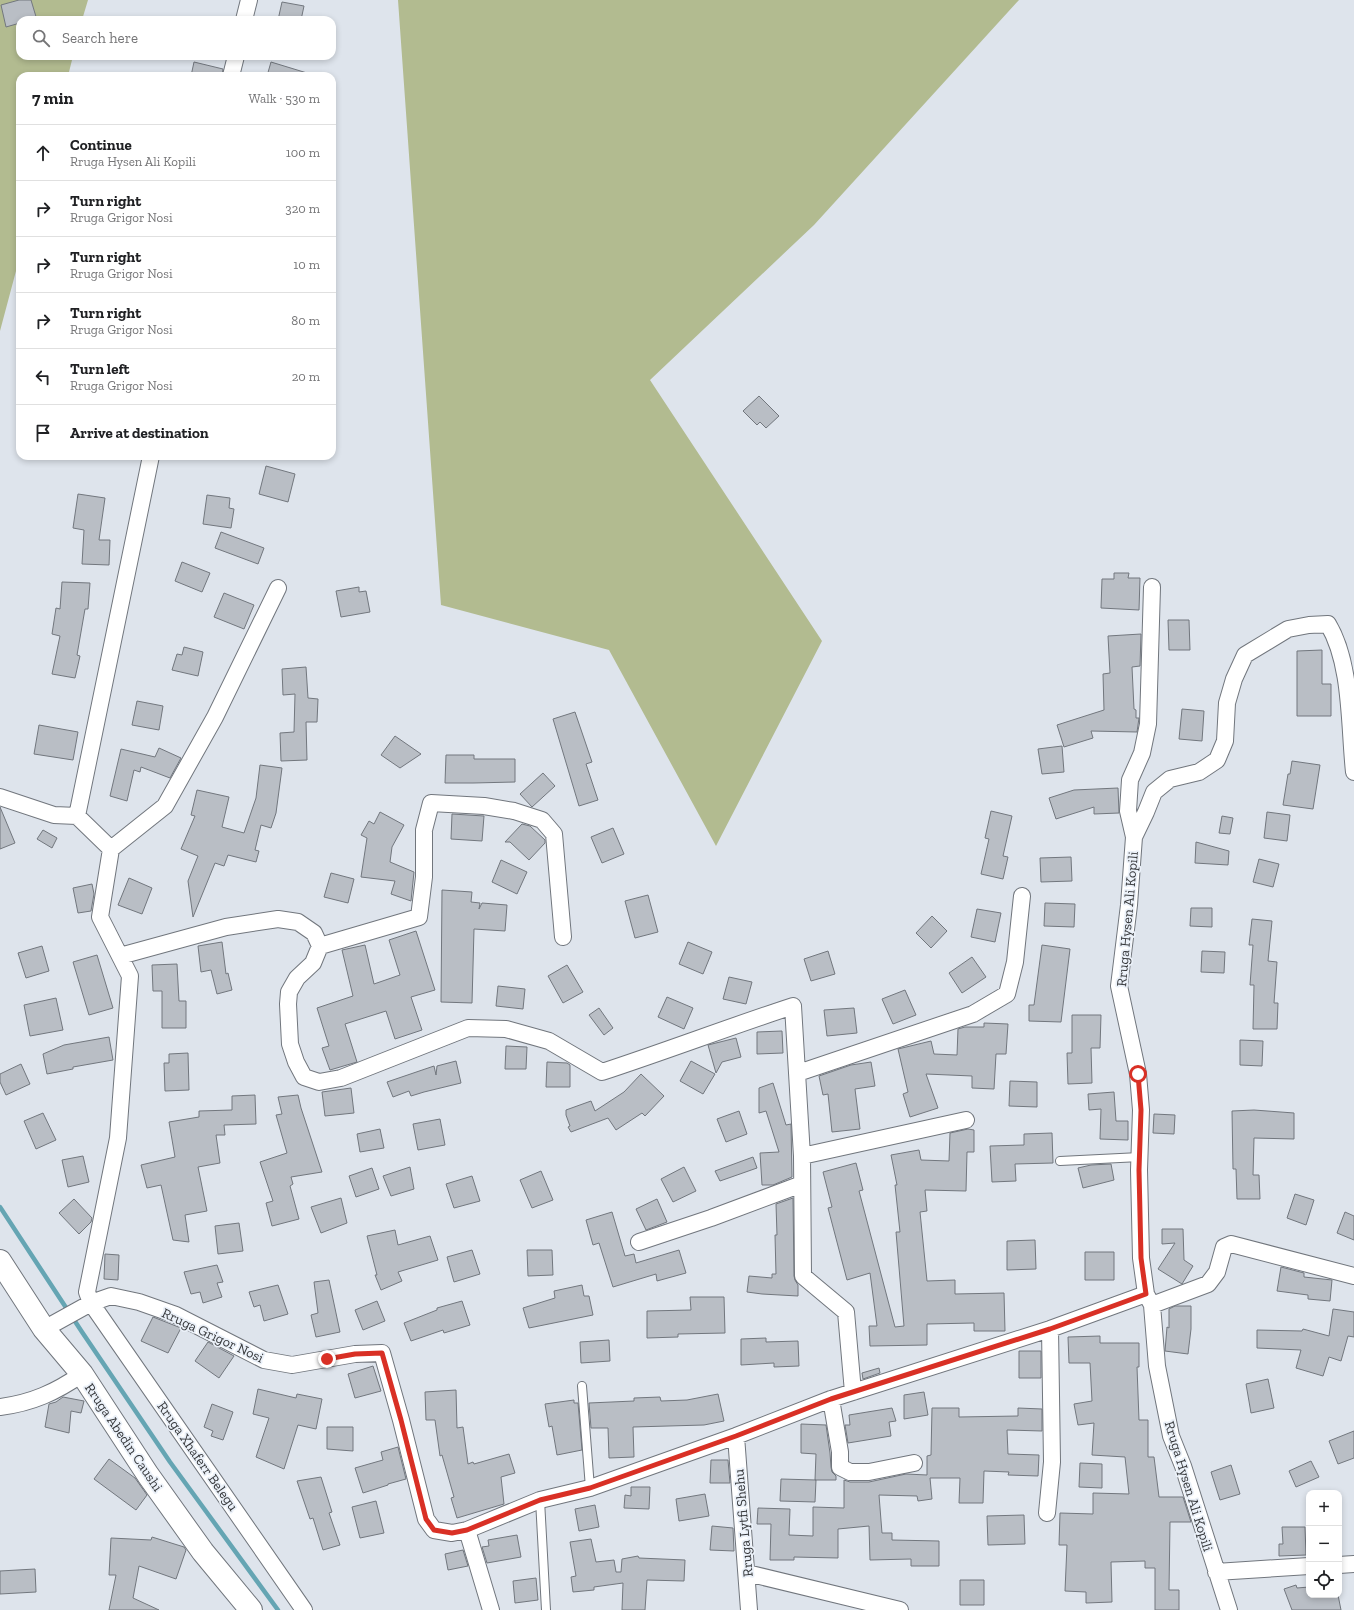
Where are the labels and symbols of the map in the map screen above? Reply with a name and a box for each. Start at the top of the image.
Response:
street label: Rruga Hysen Ali Kopili [1113,851,1142,987]
route start [1129,1065,1147,1083]
street label: Rruga Grigor Nosi [159,1304,266,1367]
route end [318,1350,336,1368]
street label: Rruga Abedin Caushi [81,1380,166,1495]
street label: Rruga Xhaferr Belegu [153,1398,242,1514]
street label: Rruga Hysen Ali Kopili [1161,1419,1216,1554]
street label: Rruga Lytfi Shehu [730,1468,757,1578]

